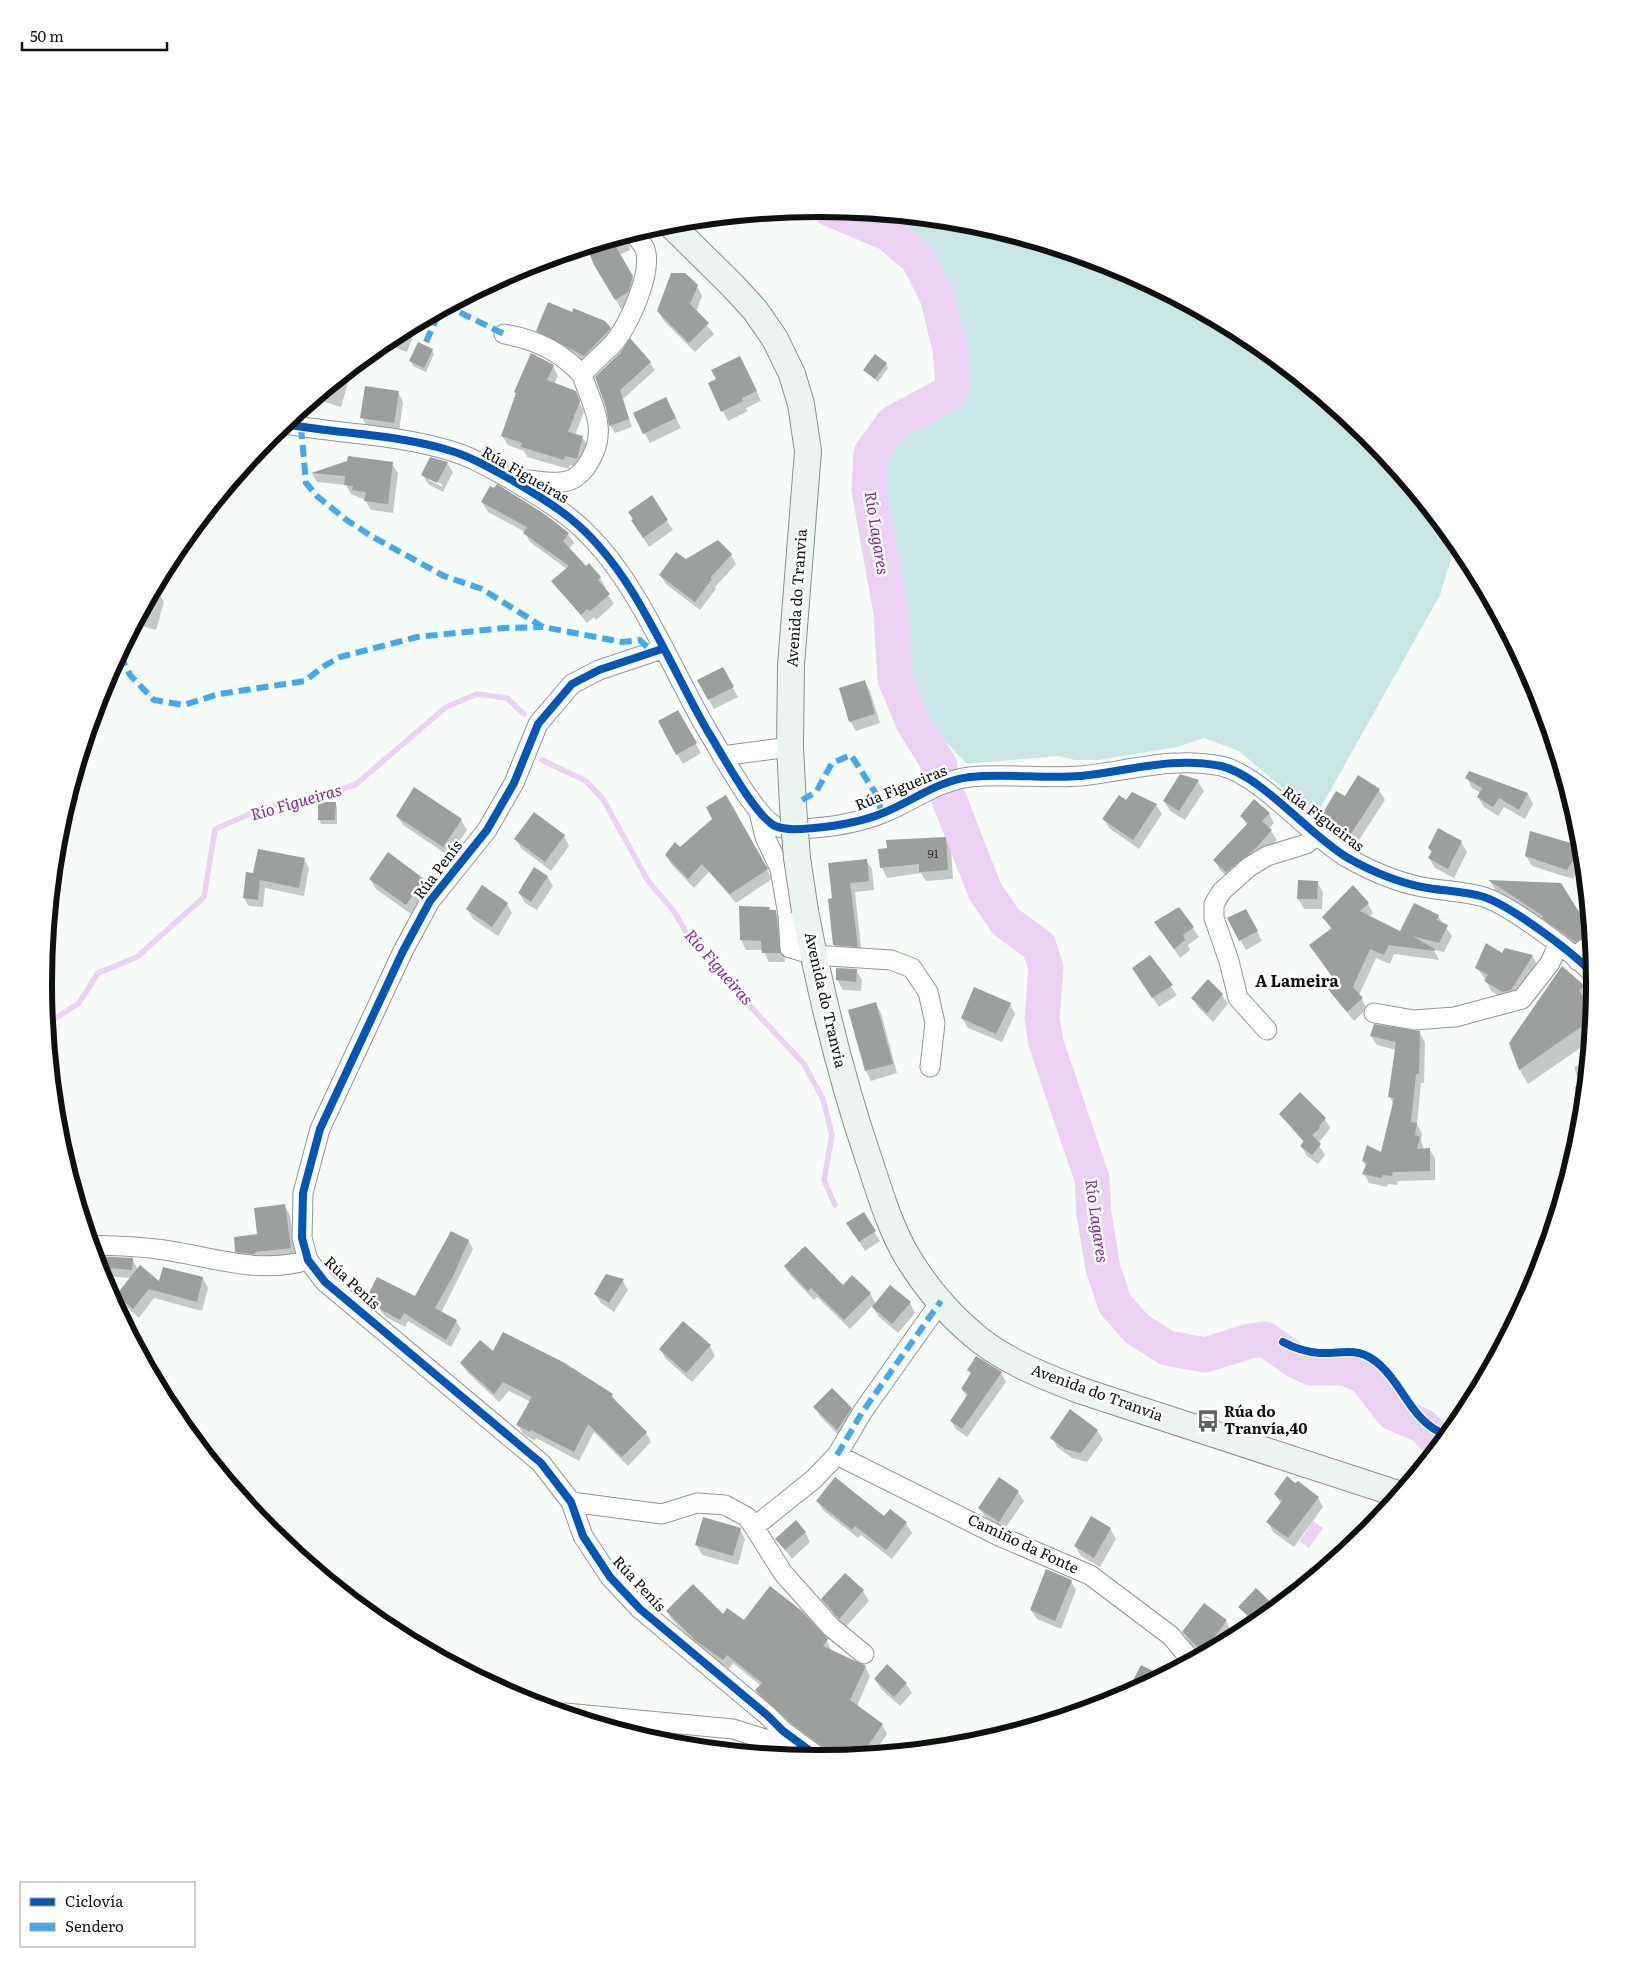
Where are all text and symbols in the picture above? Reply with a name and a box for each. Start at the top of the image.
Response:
scale bar [22,20,168,52]
text: 50 m [30,24,64,47]
street label: Rúa Figueiras [478,439,574,508]
water label: Río Lagares [860,489,896,576]
street label: Avenida do Tranvia [779,527,812,668]
street label: Rúa Figueiras [851,758,950,816]
water label: Río Figueiras [247,777,344,826]
street label: Rúa Figueiras [1278,779,1370,856]
street label: Rúa Penís [407,834,467,904]
house number: 91 [927,844,939,862]
water label: Río Figueiras [680,923,760,1010]
street label: Avenida do Tranvia [800,929,853,1071]
district label: A Lameira [1255,968,1339,992]
water label: Río Lagares [1080,1177,1116,1264]
street label: Rúa Penís [320,1250,386,1314]
street label: Avenida do Tranvia [1028,1357,1168,1426]
place label: Rúa do Tranvía,40 [1224,1399,1308,1439]
bus stop icon: Rúa do Tranvía,40 [1195,1408,1221,1434]
street label: Camiño da Fonte [964,1507,1083,1579]
street label: Rúa Penís [608,1550,672,1616]
legend [20,1882,195,1947]
text: Ciclovía [65,1889,124,1912]
text: Sendero [65,1914,124,1937]

